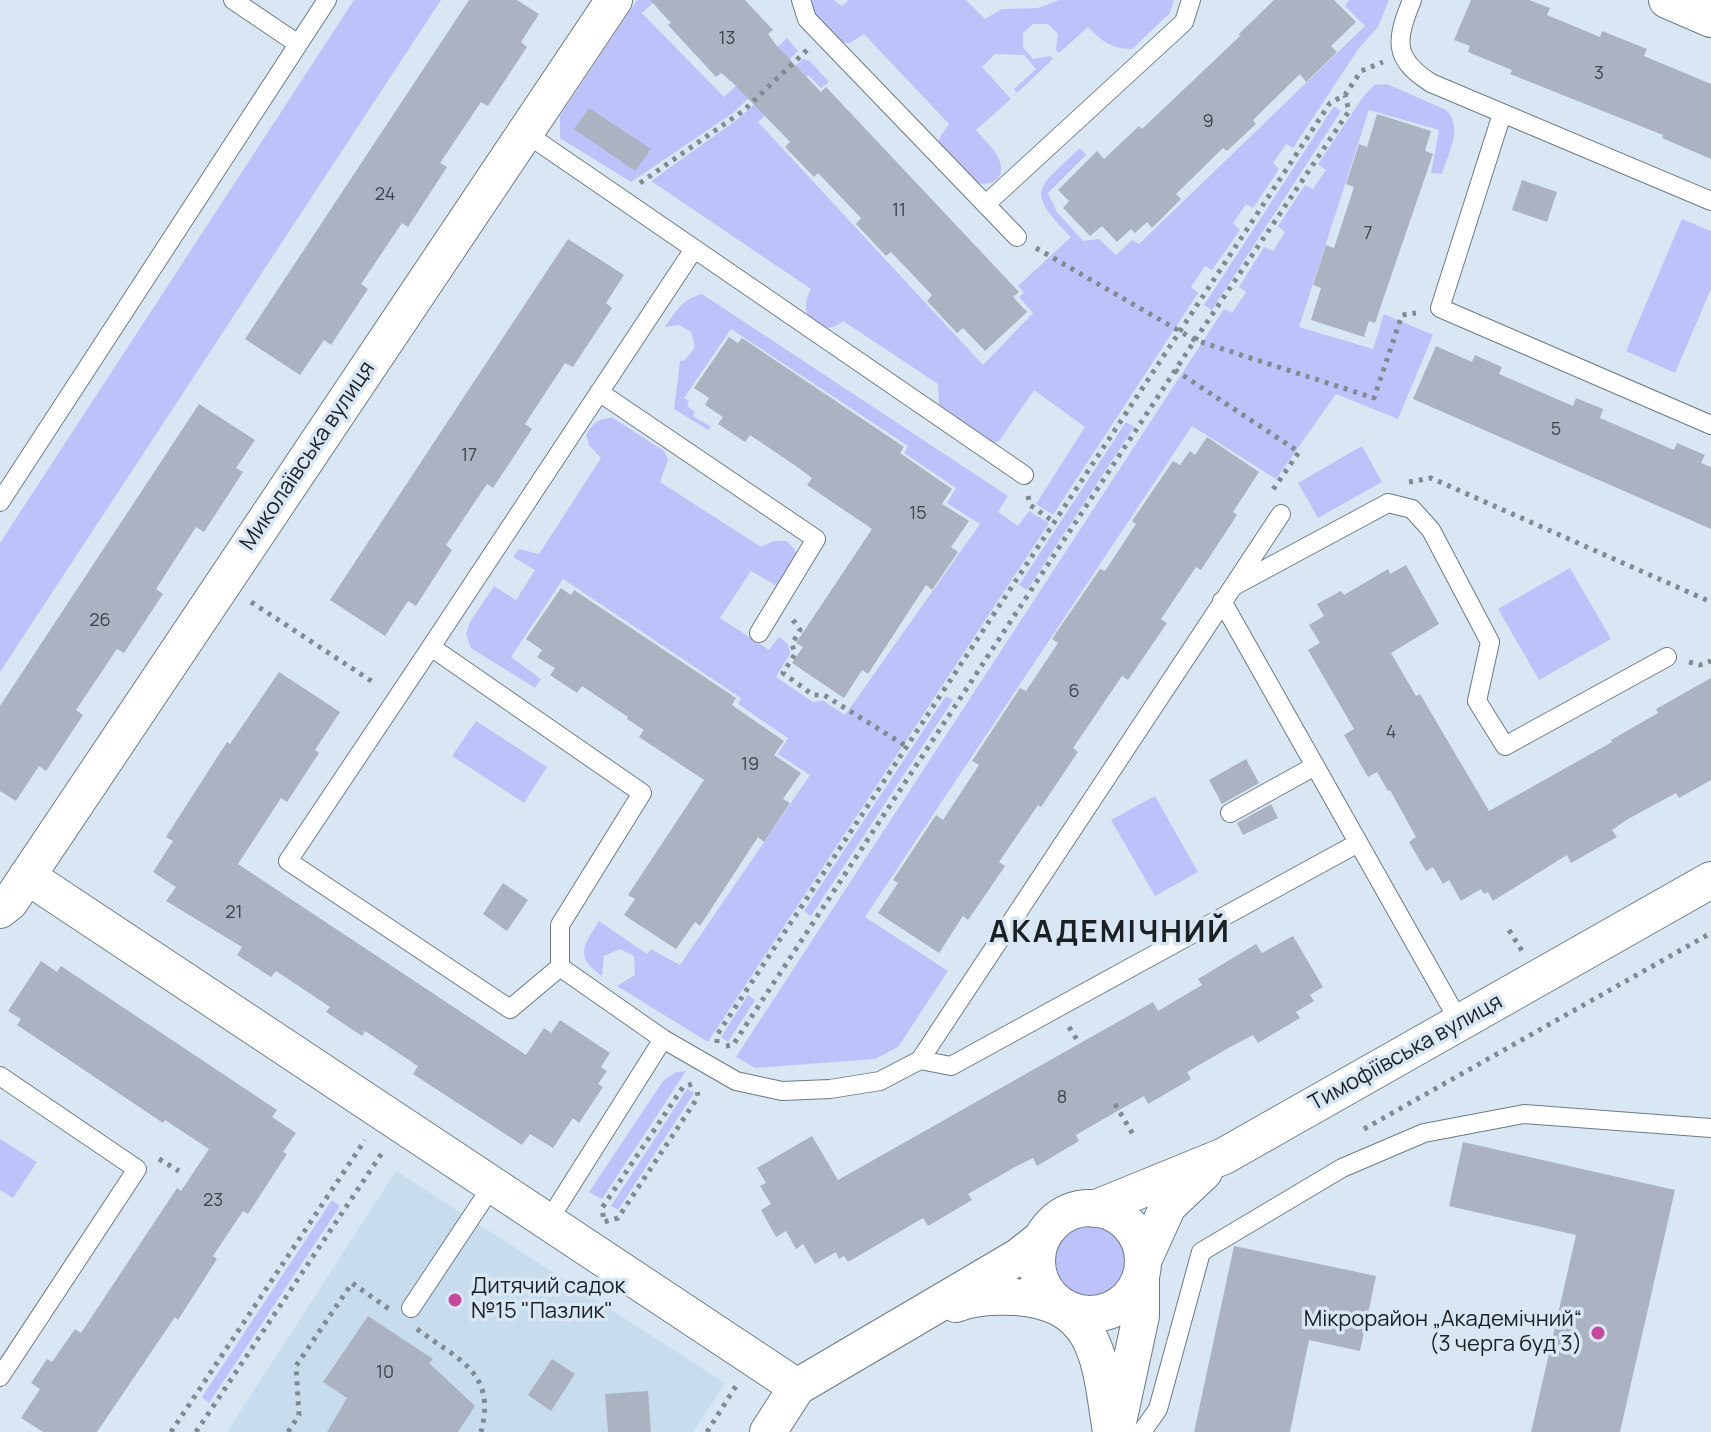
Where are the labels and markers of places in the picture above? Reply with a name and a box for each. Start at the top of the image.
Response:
place label: Дитячий садок №15 "Пазлик" [471,1274,625,1326]
marker: Дитячий садок №15 "Пазлик" [446,1291,464,1309]
place label: Мікрорайон „Академічний“ (3 черга буд 3) [1304,1307,1582,1358]
marker: Мікрорайон „Академічний“ (3 черга буд 3) [1589,1324,1607,1342]

